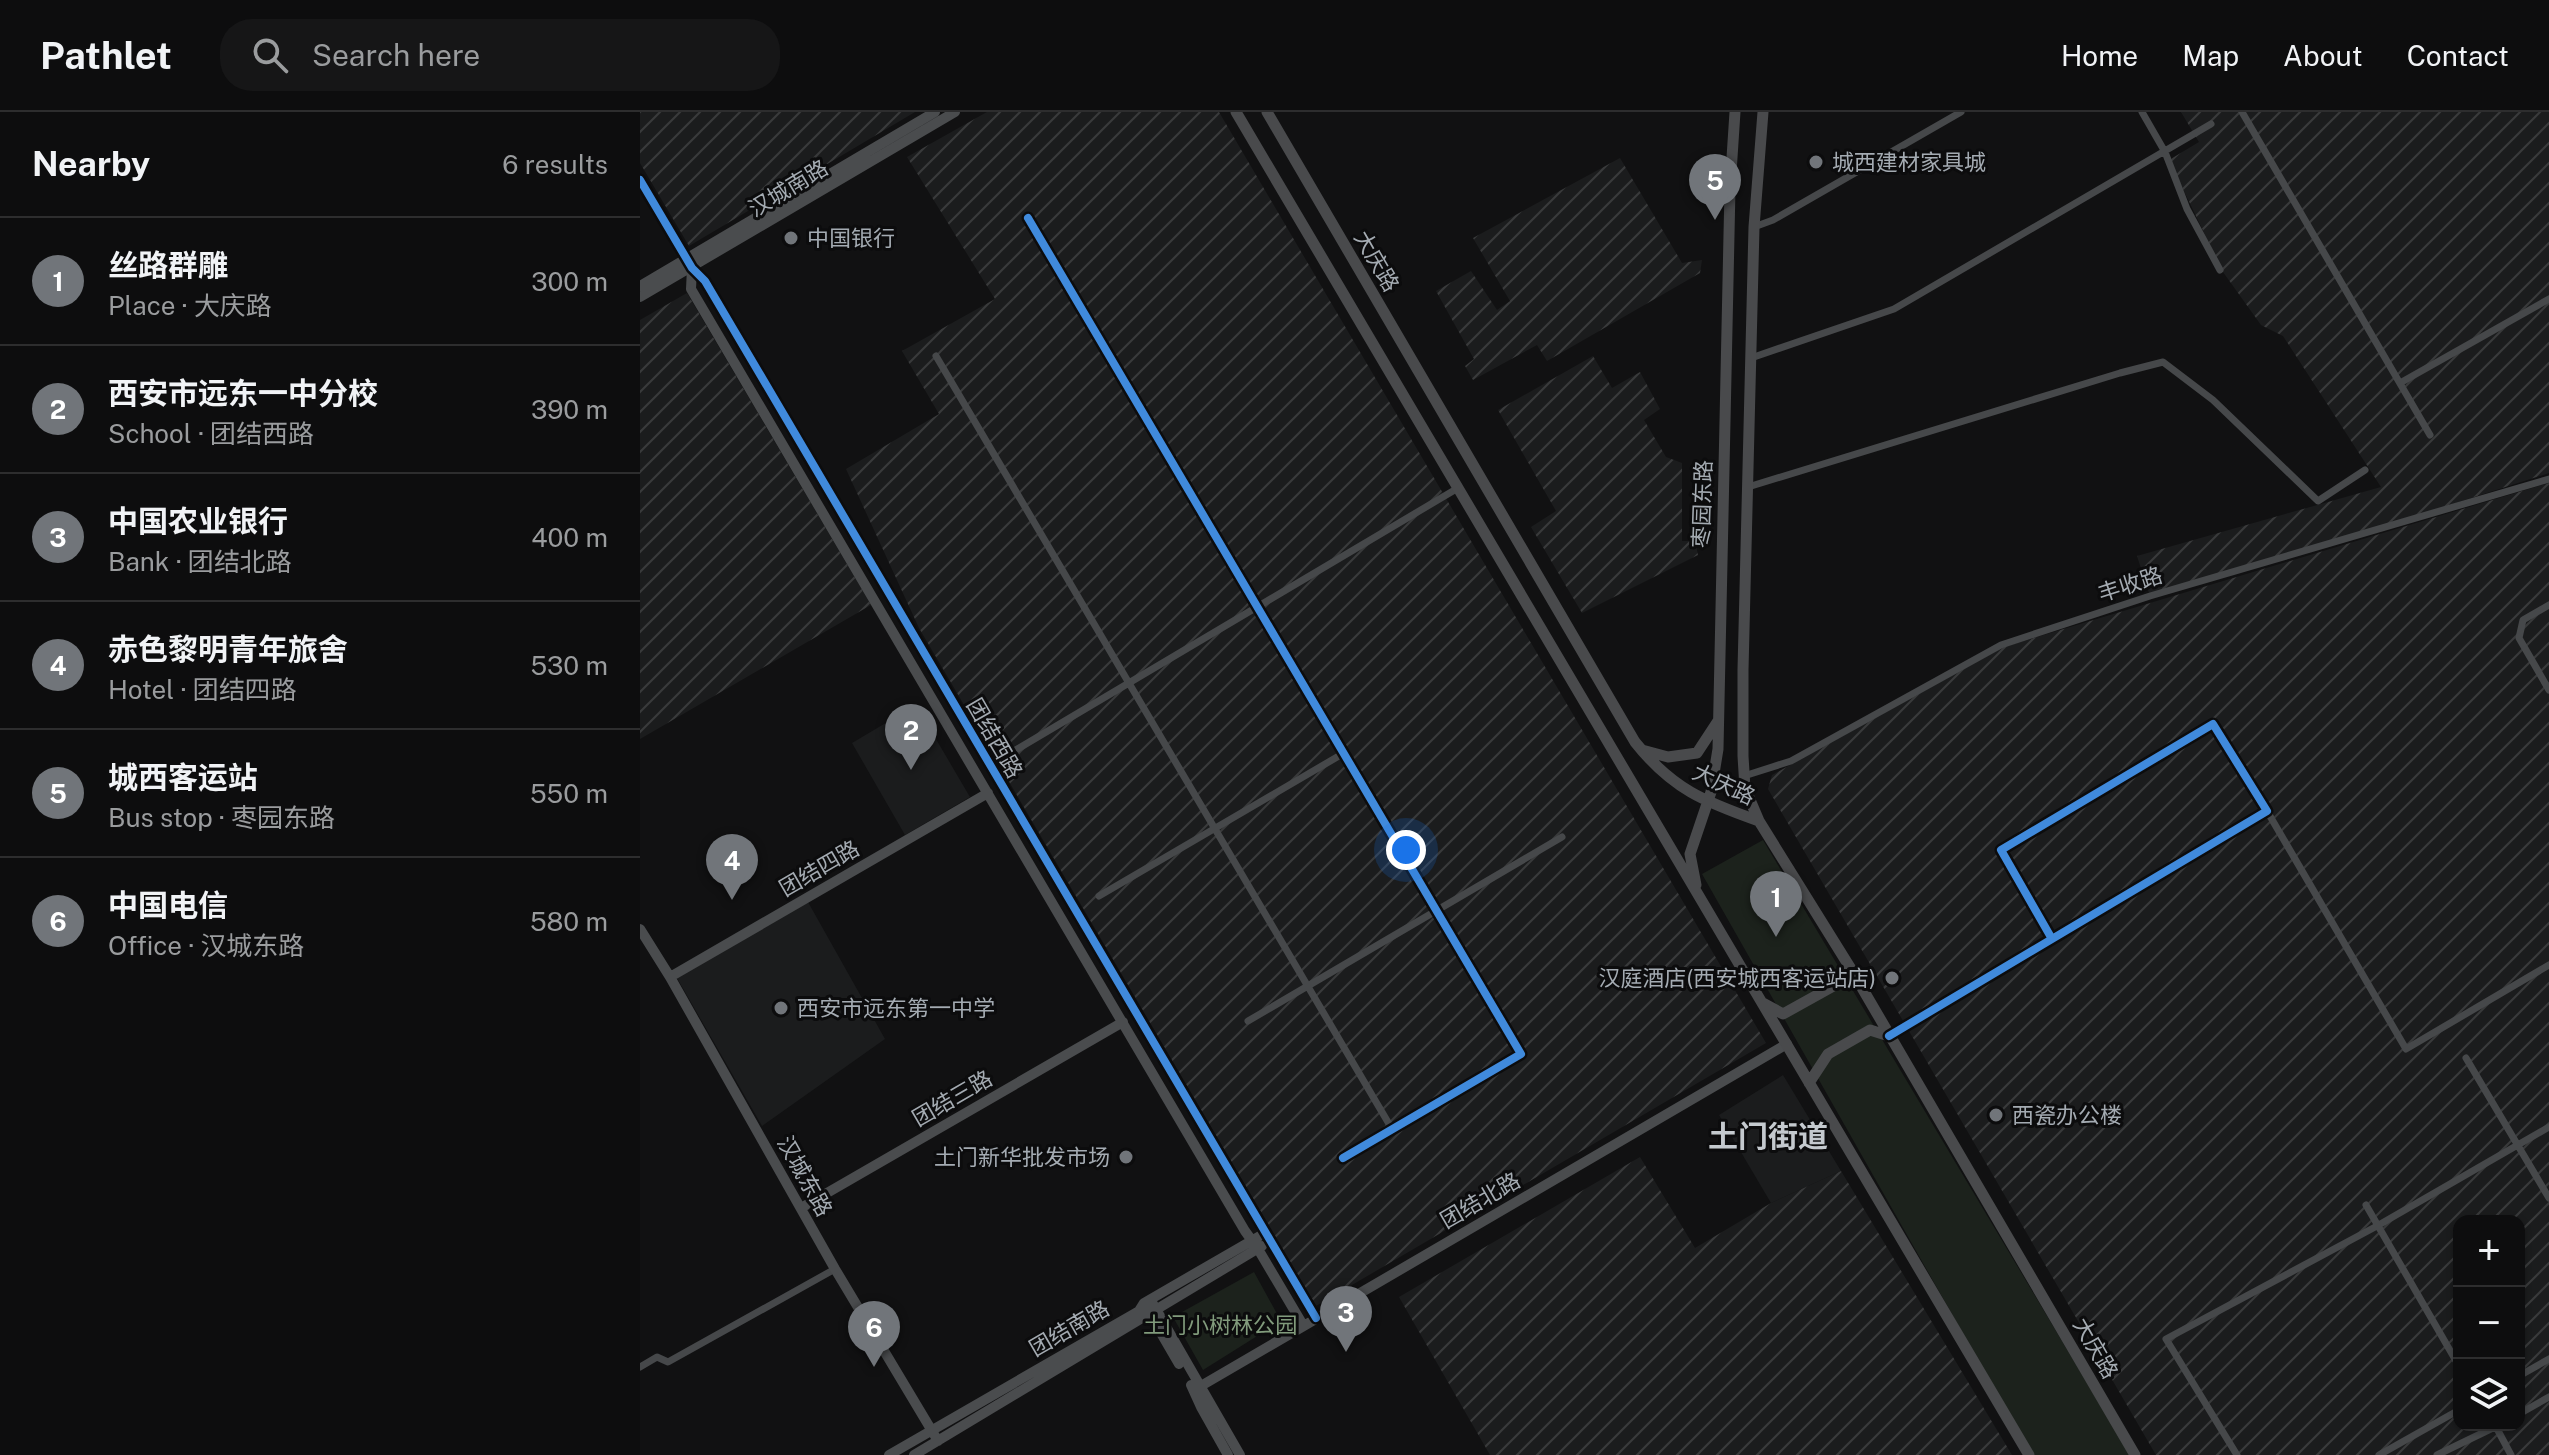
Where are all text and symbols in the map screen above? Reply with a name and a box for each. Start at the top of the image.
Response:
search box [220,19,780,91]
text: Pathlet [40,33,172,78]
icon: search [248,33,292,77]
text: Search here [312,37,480,73]
text: Home [2061,39,2138,72]
text: Map [2182,39,2239,72]
text: About [2283,39,2363,72]
text: Contact [2407,39,2509,72]
text: Nearby [32,144,150,184]
text: 6 results [502,149,608,180]
place label: 城西建材家具城 [1832,149,1986,175]
marker: 城西建材家具城 [1807,153,1825,171]
street label: 汉城南路 [744,154,832,222]
pin: 5 [1689,154,1741,220]
place label: 中国银行 [807,225,895,251]
street label: 大庆路 [1349,226,1405,296]
marker: 中国银行 [782,229,800,247]
text: 丝路群雕 [108,247,228,283]
text: 1 [52,266,64,297]
text: 300 m [531,266,608,297]
text: Place · 大庆路 [108,290,272,321]
text: 西安市远东一中分校 [108,375,378,411]
text: 2 [50,394,66,425]
text: 390 m [531,394,608,425]
text: School · 团结西路 [108,418,314,449]
street label: 枣园东路 [1687,460,1717,548]
text: 中国农业银行 [108,503,288,539]
text: 3 [49,522,67,553]
text: 400 m [531,522,608,553]
text: Bank · 团结北路 [108,546,292,577]
street label: 丰收路 [2095,561,2165,607]
text: 赤色黎明青年旅舍 [108,631,348,667]
text: 4 [49,650,67,681]
text: 530 m [530,650,608,681]
text: Hotel · 团结四路 [108,674,297,705]
street label: 团结西路 [962,693,1028,783]
pin: 2 [885,704,937,770]
street label: 大庆路 [1689,758,1759,810]
text: 城西客运站 [108,759,258,795]
text: 5 [49,778,67,809]
text: 550 m [530,778,608,809]
text: Bus stop · 枣园东路 [108,802,335,833]
your location [1386,830,1426,870]
pin: 4 [706,834,758,900]
street label: 团结四路 [774,835,864,901]
pin: 1 [1750,871,1802,937]
text: 中国电信 [108,887,228,923]
text: 6 [49,906,67,937]
text: 580 m [530,906,608,937]
text: Office · 汉城东路 [108,930,304,961]
place label: 汉庭酒店(西安城西客运站店) [1599,965,1876,991]
marker: 汉庭酒店(西安城西客运站店) [1883,969,1901,987]
place label: 西安市远东第一中学 [797,995,995,1021]
marker: 西安市远东第一中学 [772,999,790,1017]
street label: 团结三路 [907,1065,997,1131]
place label: 西瓷办公楼 [2012,1102,2122,1128]
marker: 西瓷办公楼 [1987,1106,2005,1124]
district label: 土门街道 [1708,1118,1828,1154]
street label: 汉城东路 [772,1131,838,1221]
place label: 土门新华批发市场 [934,1144,1110,1170]
marker: 土门新华批发市场 [1117,1148,1135,1166]
street label: 团结北路 [1435,1167,1525,1233]
map controls [2453,1215,2525,1431]
button: + [2453,1215,2525,1287]
pin: 3 [1320,1286,1372,1352]
button: − [2453,1287,2525,1359]
street label: 团结南路 [1024,1295,1114,1361]
pin: 6 [848,1301,900,1367]
park label: 土门小树林公园 [1143,1312,1297,1338]
street label: 大庆路 [2068,1313,2124,1383]
button: layers [2453,1359,2525,1431]

